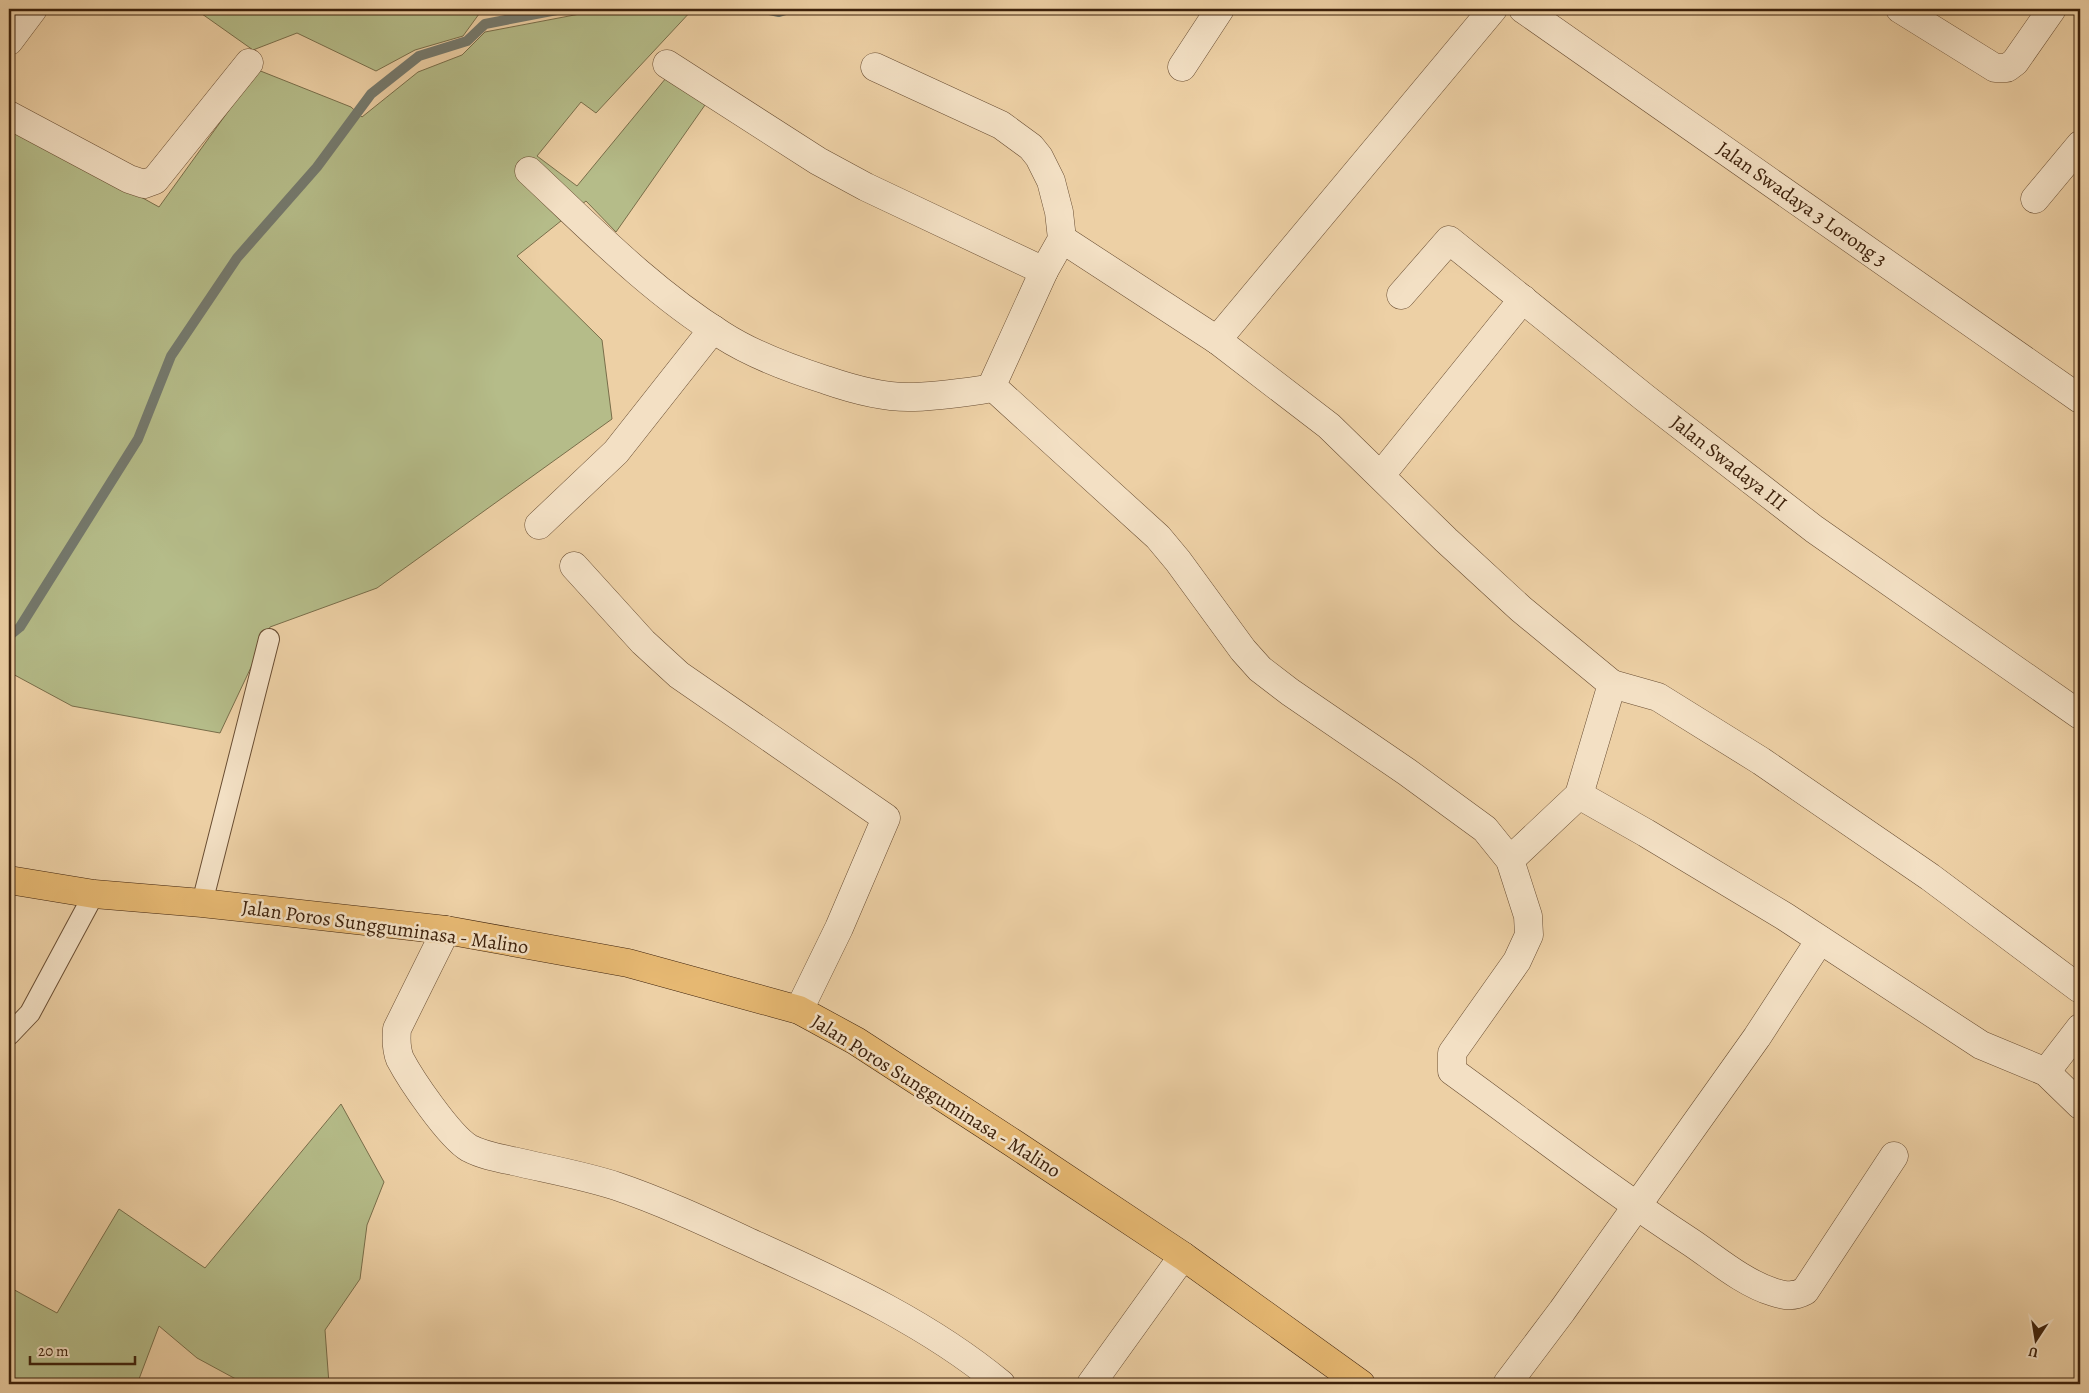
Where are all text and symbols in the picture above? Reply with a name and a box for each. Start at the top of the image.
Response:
street label: Jalan Swadaya 3 Lorong 3 [1711,135,1893,273]
street label: Jalan Swadaya III [1665,409,1793,517]
street label: Jalan Poros Sungguminasa - Malino [240,894,530,961]
street label: Jalan Poros Sungguminasa - Malino [806,1008,1066,1184]
north arrow [2012,1316,2062,1366]
scale bar [30,1333,135,1365]
text: 20 m [38,1341,69,1361]
text: U [2027,1342,2040,1362]

